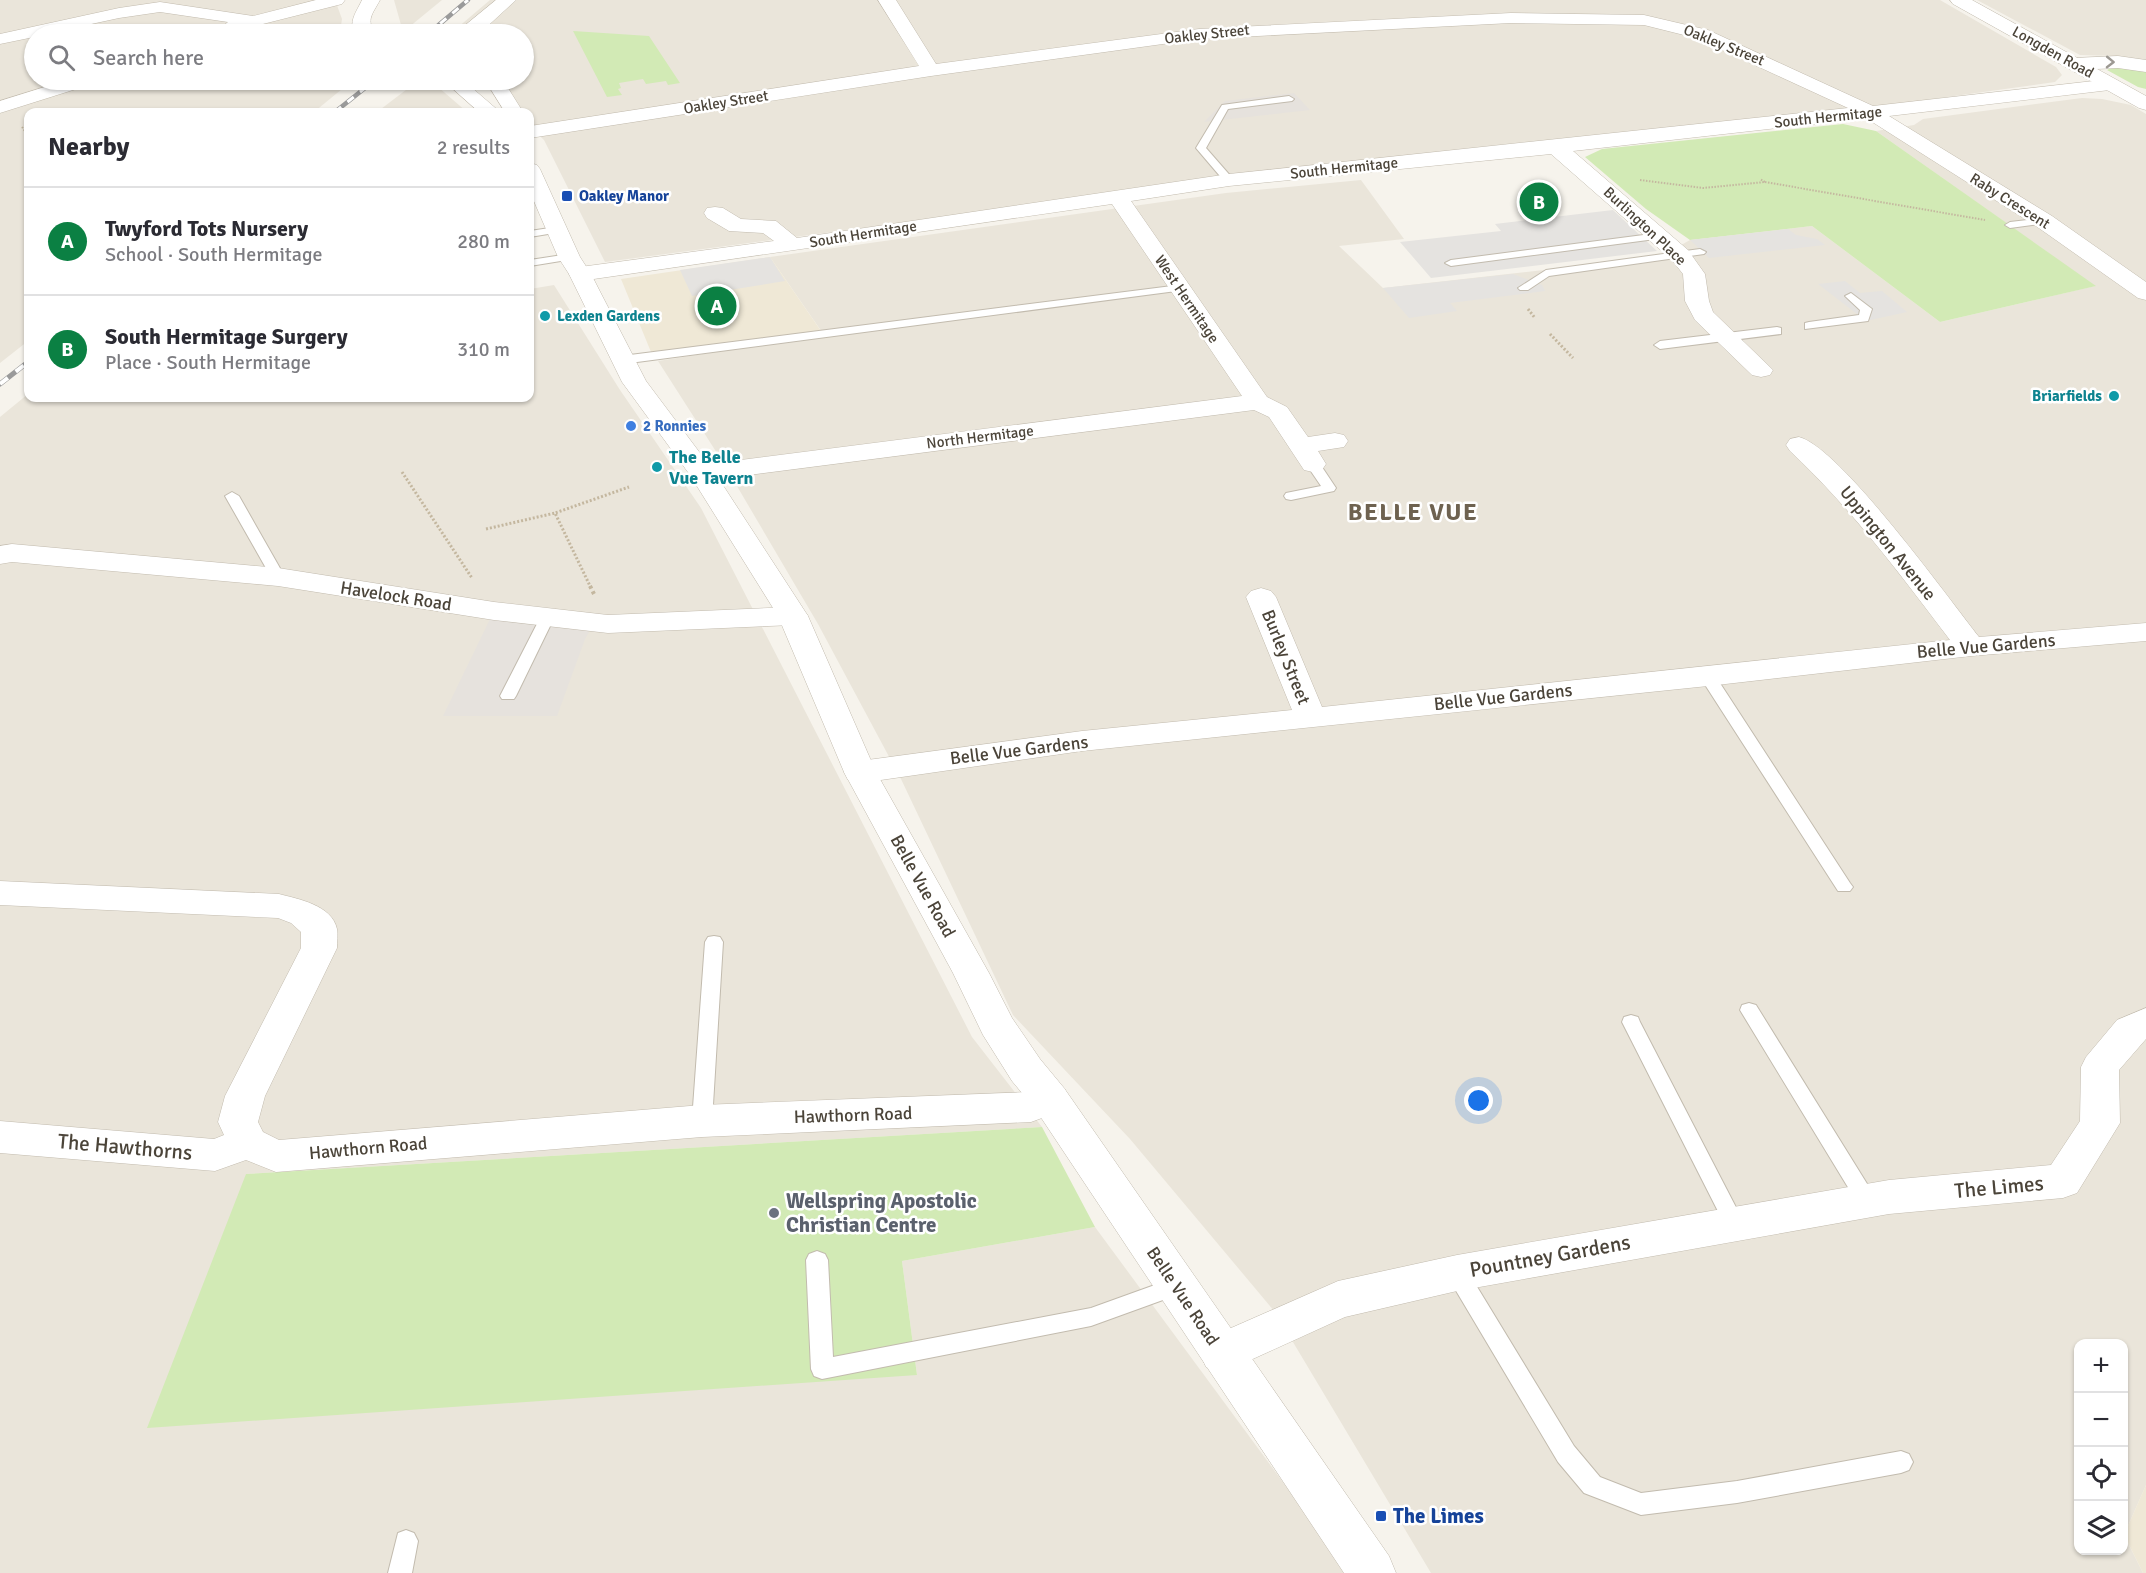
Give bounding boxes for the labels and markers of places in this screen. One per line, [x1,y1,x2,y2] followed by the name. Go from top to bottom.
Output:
[1520,180,1558,224] pin: B
[579,187,669,205] place label: Oakley Manor
[560,189,574,203] marker: Oakley Manor
[698,284,736,328] pin: A
[557,307,660,325] place label: Lexden Gardens
[538,309,552,323] marker: Lexden Gardens
[2032,387,2102,405] place label: Briarfields
[2107,389,2121,403] marker: Briarfields
[643,417,707,435] place label: 2 Ronnies
[624,419,638,433] marker: 2 Ronnies
[669,446,754,489] place label: The Belle Vue Tavern
[650,460,664,474] marker: The Belle Vue Tavern
[786,1188,977,1238] place label: Wellspring Apostolic Christian Centre
[767,1206,781,1220] marker: Wellspring Apostolic Christian Centre
[1393,1503,1484,1529] place label: The Limes
[1374,1509,1388,1523] marker: The Limes

